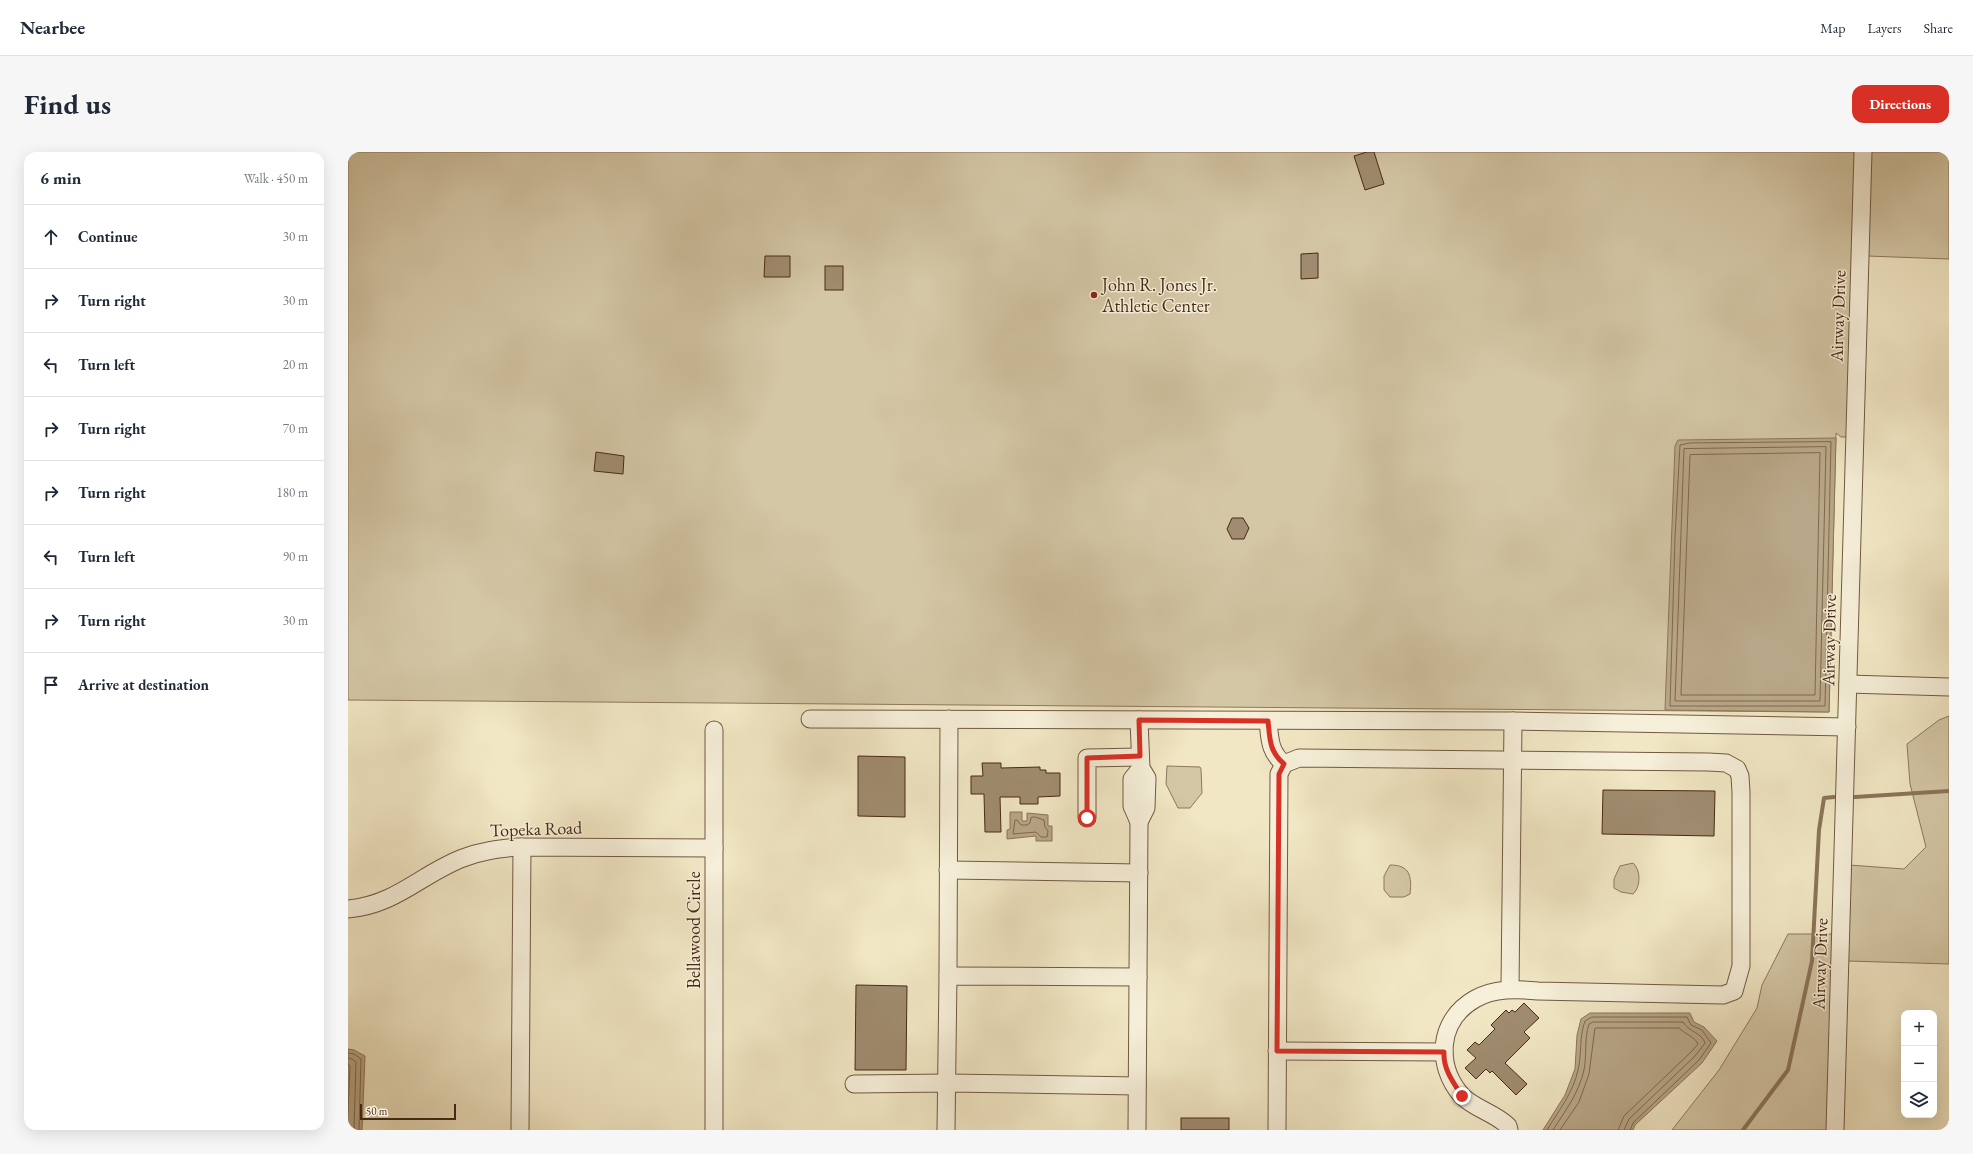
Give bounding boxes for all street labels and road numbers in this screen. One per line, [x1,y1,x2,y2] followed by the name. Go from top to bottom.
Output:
[1824,270,1851,363] street label: Airway Drive
[1816,594,1841,687] street label: Airway Drive
[489,815,583,842] street label: Topeka Road
[682,871,705,989] street label: Bellawood Circle
[1806,918,1833,1011] street label: Airway Drive

